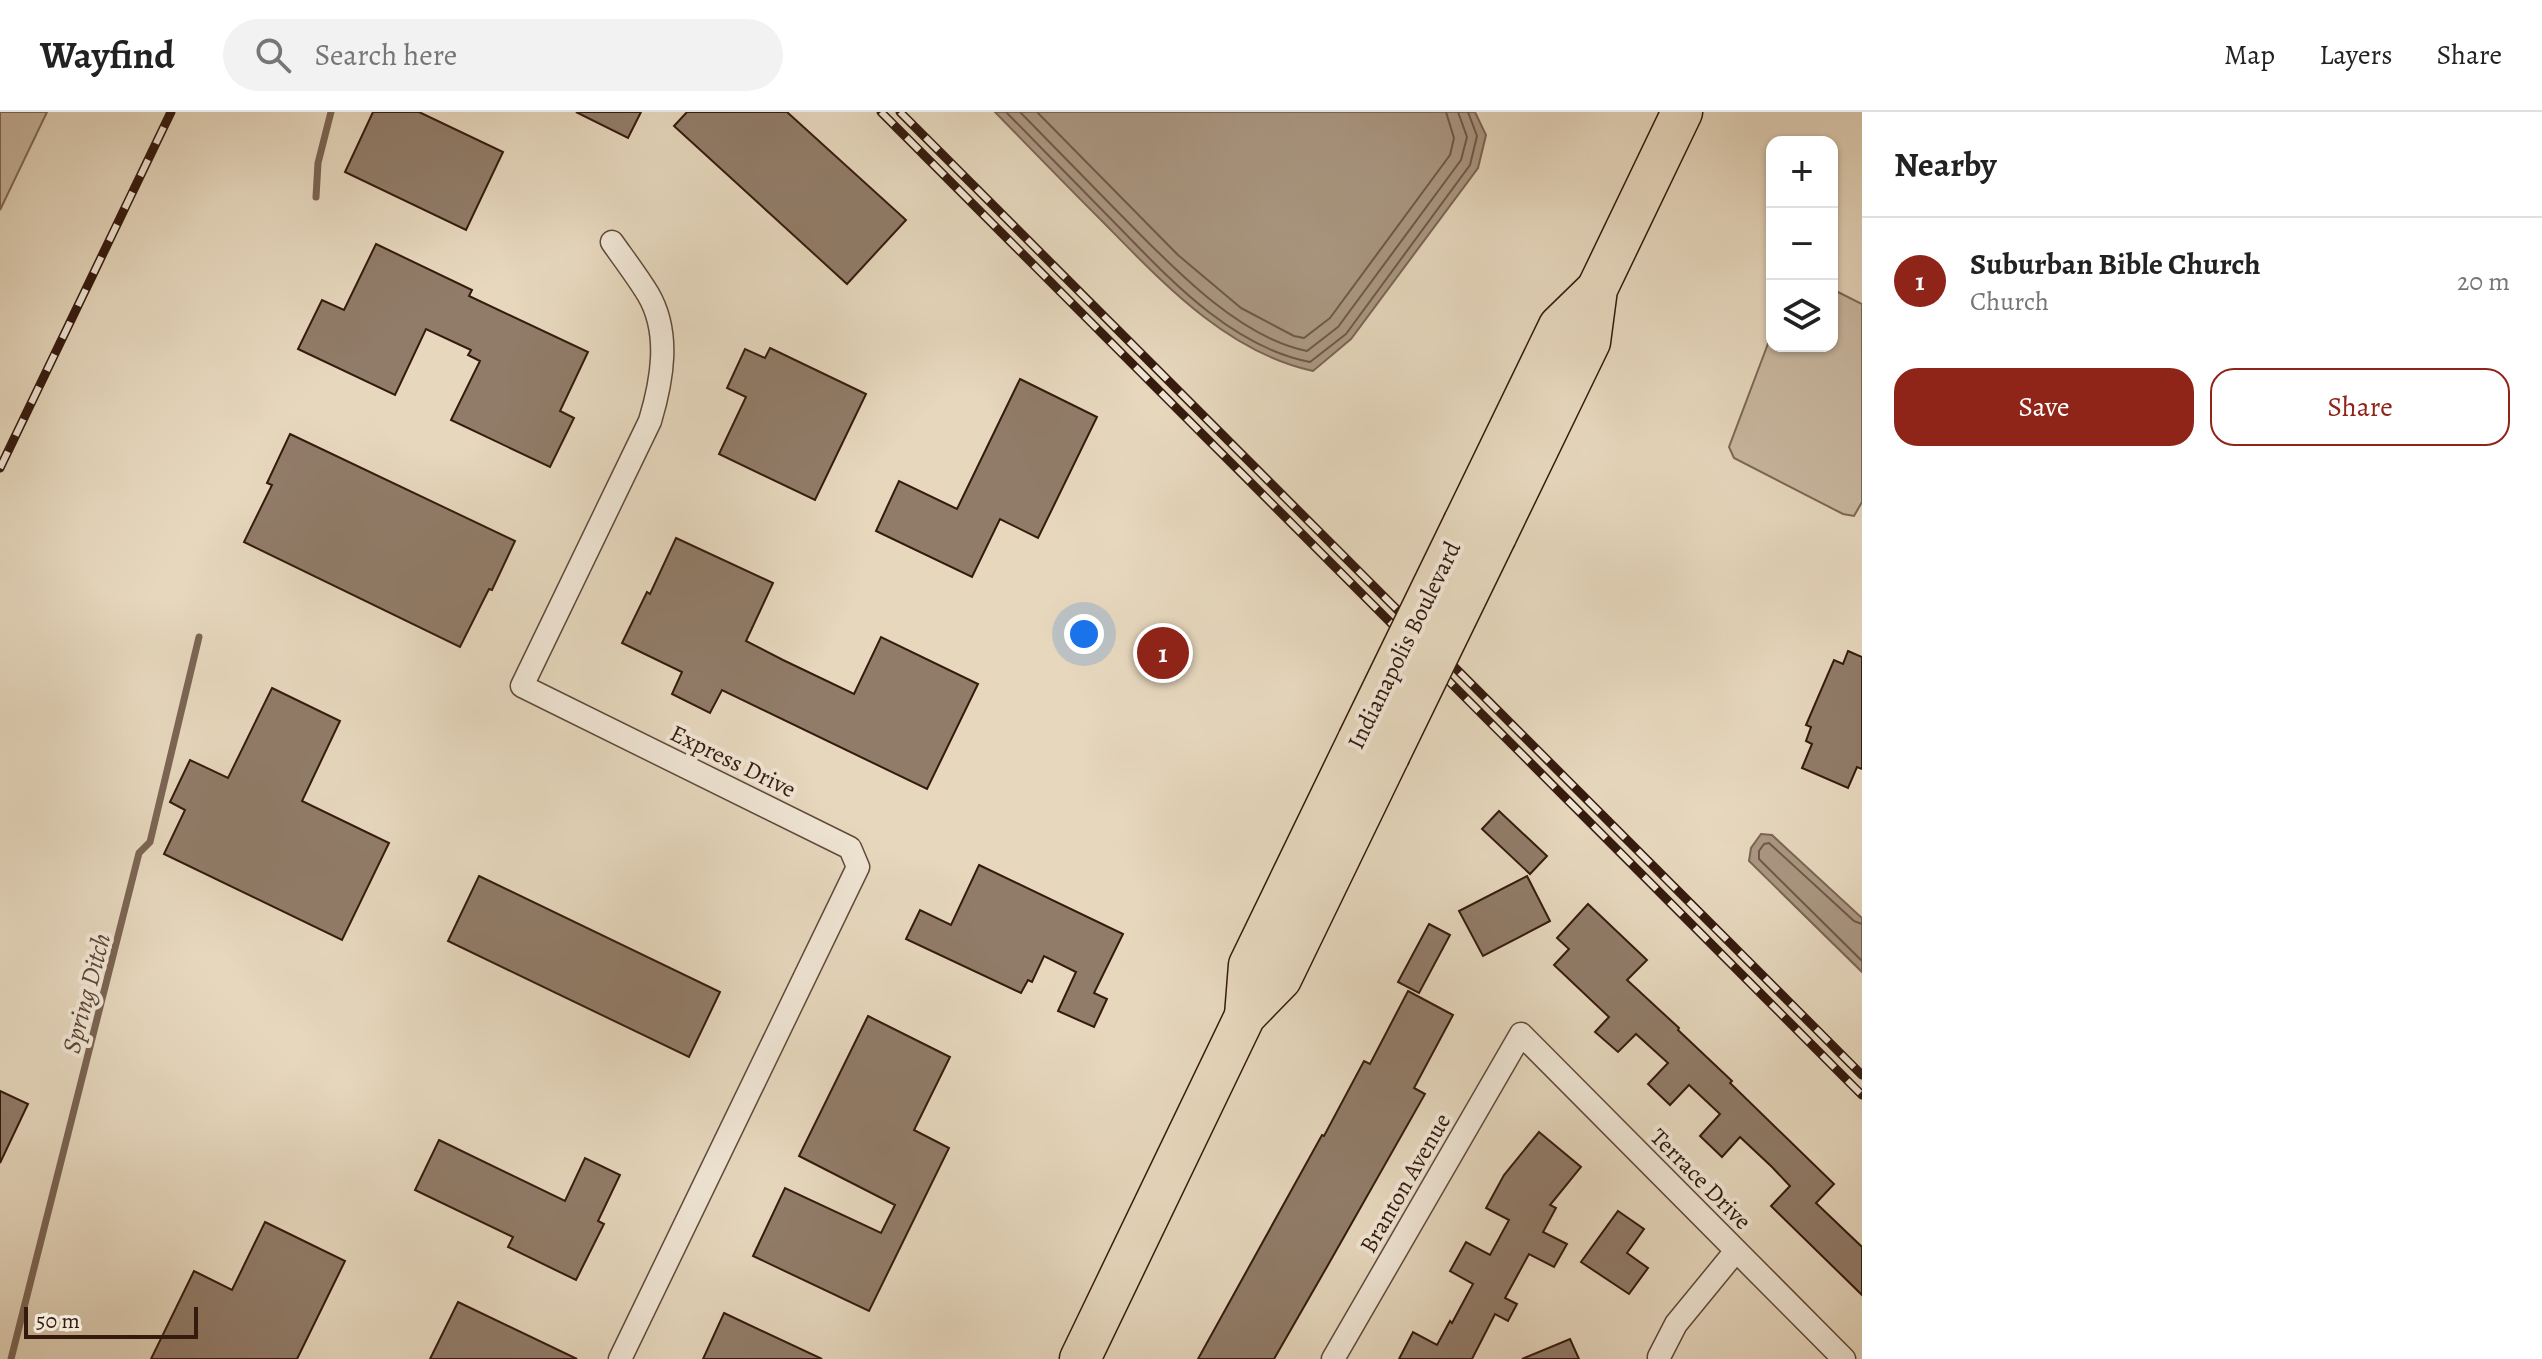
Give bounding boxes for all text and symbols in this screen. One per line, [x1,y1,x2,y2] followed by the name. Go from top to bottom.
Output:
[223,19,783,91] search box
[40,29,175,81] text: Wayfind
[251,33,295,77] icon: search
[315,35,457,75] text: Search here
[2224,36,2275,74] text: Map
[2319,36,2392,74] text: Layers
[2436,36,2502,74] text: Share
[1766,136,1838,352] map controls
[1766,136,1838,208] button: +
[1894,141,1997,188] text: Nearby
[1766,208,1838,280] button: −
[1970,244,2261,284] text: Suburban Bible Church
[1915,264,1925,299] text: 1
[2457,264,2510,299] text: 20 m
[1766,280,1838,352] button: layers
[1970,284,2049,319] text: Church
[1894,368,2194,446] button: Save
[2210,368,2510,446] button: Share
[1340,536,1468,754] street label: Indianapolis Boulevard
[1064,614,1104,654] your location
[1137,623,1189,683] pin: 1
[665,717,801,805] street label: Express Drive
[54,929,119,1057] water label: Spring Ditch
[1352,1107,1458,1259] street label: Branton Avenue
[1643,1121,1759,1237] street label: Terrace Drive
[24,1303,198,1339] scale bar
[36,1306,80,1336] text: 50 m

